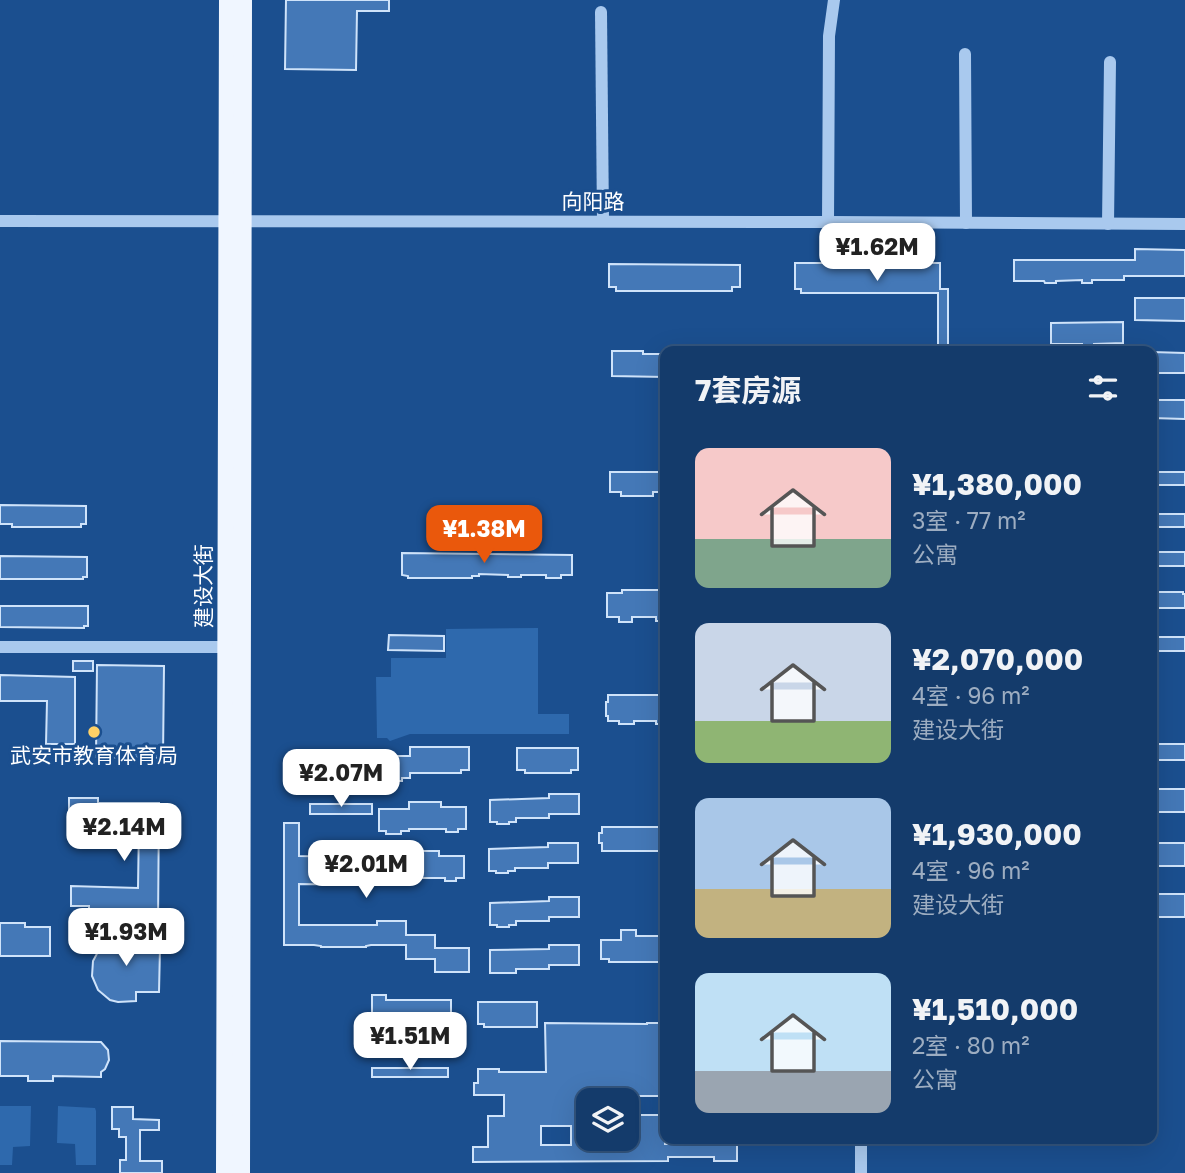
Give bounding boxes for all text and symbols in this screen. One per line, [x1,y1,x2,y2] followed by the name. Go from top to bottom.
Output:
[562,188,625,214] street label: 向阳路
[820,224,934,283] pin: ¥1.62M
[835,232,919,260] text: ¥1.62M
[1084,369,1122,407] icon: filters
[695,372,801,408] text: 7套房源
[912,466,1082,502] text: ¥1,380,000
[751,476,835,560] icon: home
[427,505,541,565] pin: ¥1.38M
[912,506,1026,534] text: 3室 · 77 m²
[442,514,526,542] text: ¥1.38M
[912,540,958,568] text: 公寓
[190,544,216,628] street label: 建设大街
[912,641,1083,677] text: ¥2,070,000
[751,651,835,735] icon: home
[912,681,1030,709] text: 4室 · 96 m²
[912,715,1004,743] text: 建设大街
[86,724,102,740] marker: 武安市教育体育局
[10,742,178,768] place label: 武安市教育体育局
[284,750,398,809] pin: ¥2.07M
[299,758,383,786] text: ¥2.07M
[67,804,181,863] pin: ¥2.14M
[82,812,166,840] text: ¥2.14M
[912,816,1082,852] text: ¥1,930,000
[751,826,835,910] icon: home
[309,841,423,900] pin: ¥2.01M
[324,849,408,877] text: ¥2.01M
[912,856,1030,884] text: 4室 · 96 m²
[912,890,1004,918] text: 建设大街
[69,908,183,968] pin: ¥1.93M
[84,917,168,945] text: ¥1.93M
[912,991,1078,1027] text: ¥1,510,000
[751,1001,835,1085] icon: home
[353,1012,467,1072] pin: ¥1.51M
[370,1021,450,1049] text: ¥1.51M
[912,1031,1029,1059] text: 2室 · 80 m²
[912,1065,958,1093] text: 公寓
[576,1088,639,1151] map controls
[576,1088,639,1151] button: layers

